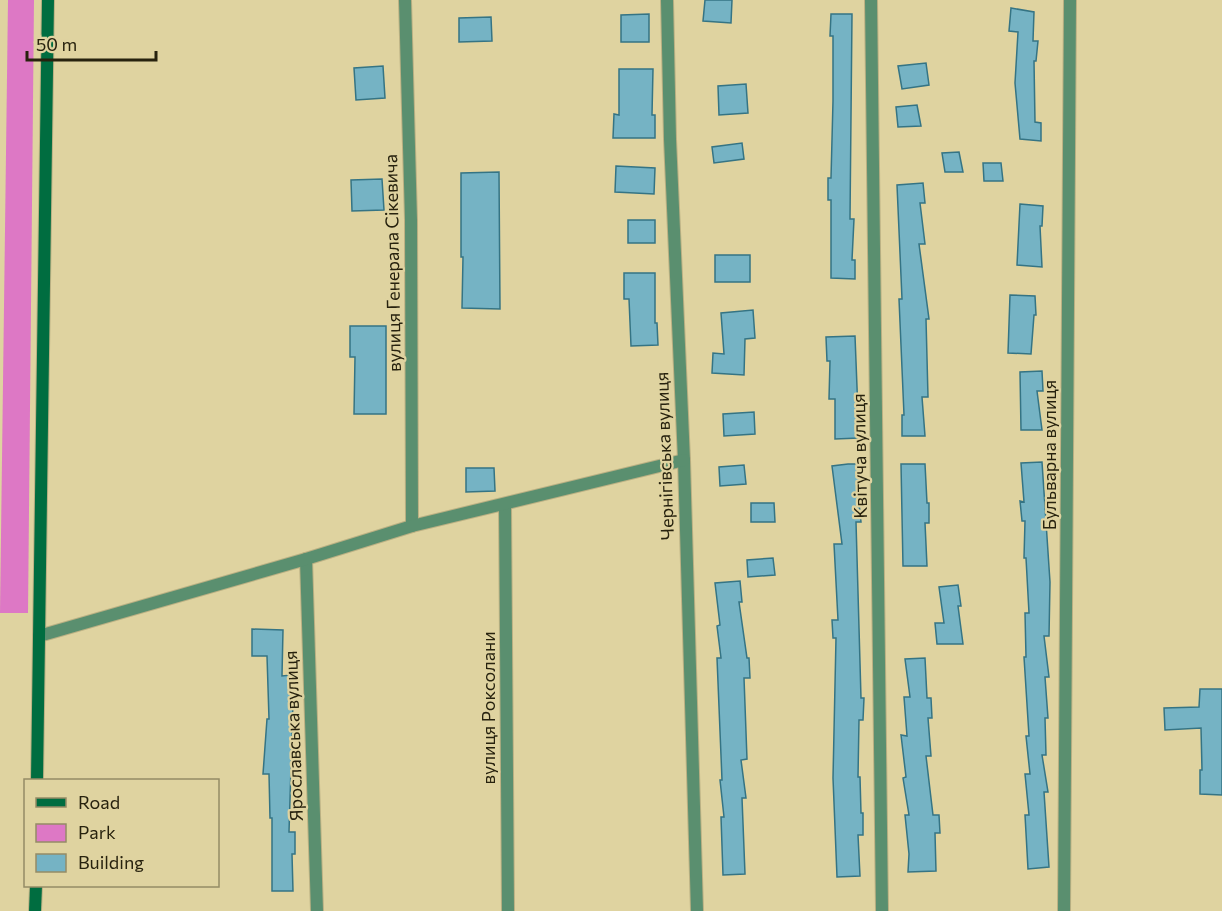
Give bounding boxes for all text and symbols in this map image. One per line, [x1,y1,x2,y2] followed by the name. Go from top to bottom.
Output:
[27,24,156,62] scale bar
[36,33,77,55] text: 50 m
[379,154,405,372] street label: вулиця Генерала Сікевича
[650,371,678,541] street label: Чернігівська вулиця
[1038,380,1060,530] street label: Бульварна вулиця
[847,393,871,519] street label: Квітуча вулиця
[477,631,499,785] street label: вулиця Роксолани
[279,650,307,822] street label: Ярославська вулиця
[24,779,219,887] legend
[78,791,120,813] text: Road
[78,821,116,843] text: Park
[78,851,144,873] text: Building

